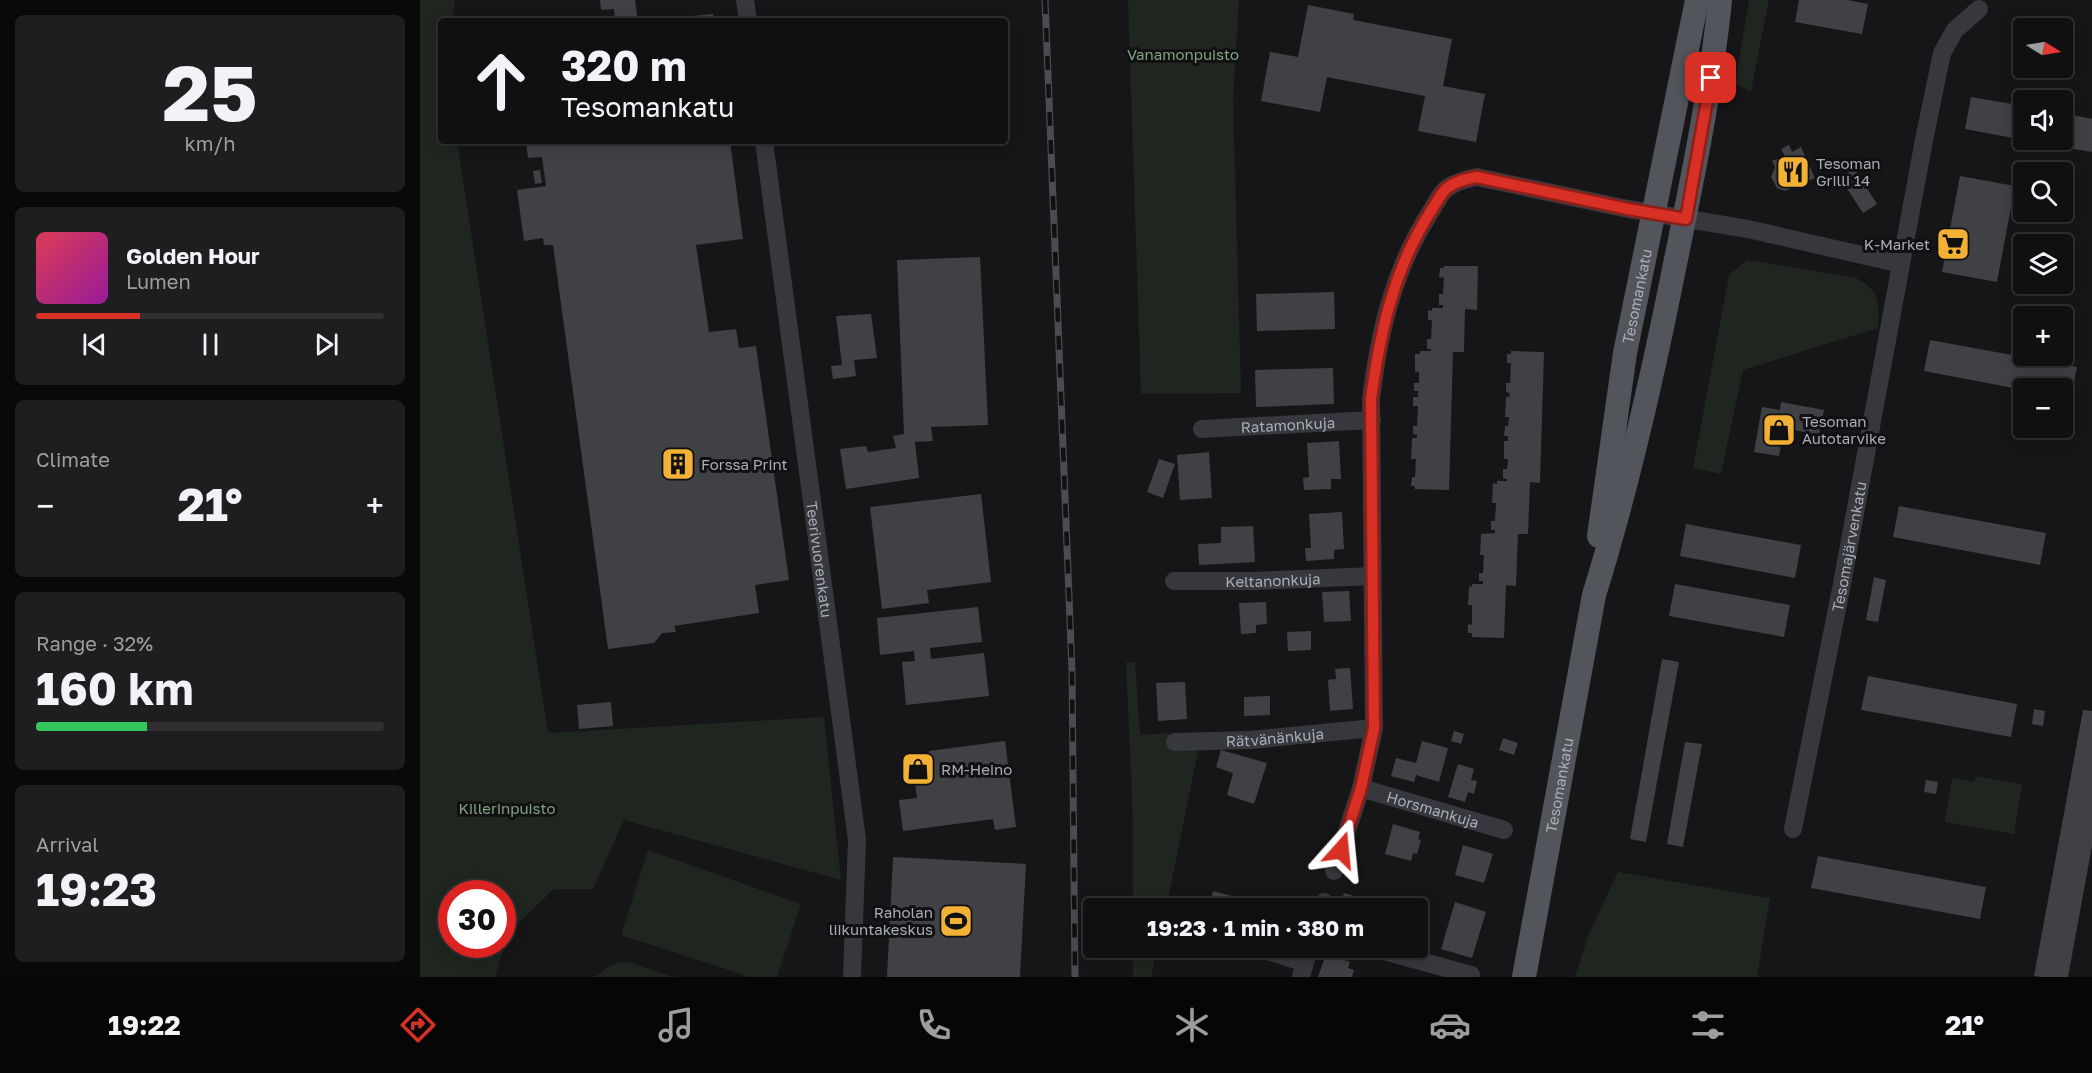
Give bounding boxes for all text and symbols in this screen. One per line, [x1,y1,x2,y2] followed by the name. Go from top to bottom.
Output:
[2013,18,2073,78] north arrow
[2013,18,2073,438] map controls
[561,40,687,90] text: 320 m
[462,42,540,120] icon: ahead
[162,45,258,138] text: 25
[1127,45,1239,63] park label: Vanamonpuisto
[1685,52,1736,103] pin
[1694,61,1727,94] icon: arrive
[2013,90,2073,150] button: sound
[561,91,734,123] text: Tesomankatu
[185,131,235,155] text: km/h
[1775,154,1811,190] restaurant icon: Tesoman Grilli 14
[1816,154,1881,189] place label: Tesoman Grilli 14
[2013,162,2073,222] button: search
[1935,226,1971,262] supermarket icon: K-Market
[2013,234,2073,294] button: layers
[1864,235,1930,253] place label: K-Market
[126,242,260,269] text: Golden Hour
[1618,247,1655,345] street label: Tesomankatu
[126,269,191,293] text: Lumen
[2013,306,2073,366] button: +
[78,328,111,361] icon: previous
[194,328,227,361] icon: pause
[310,328,343,361] icon: next
[2013,378,2073,438] button: −
[1761,412,1797,448] shop icon: Tesoman Autotarvike
[1802,412,1886,447] place label: Tesoman Autotarvike
[1240,413,1336,436] street label: Ratamonkuja
[660,446,696,482] building icon: Forssa Print
[36,447,110,471] text: Climate
[701,455,788,473] place label: Forssa Print
[177,477,243,531] text: 21°
[1828,480,1870,613] street label: Tesomajärvenkatu
[36,486,54,525] text: −
[366,486,384,525] text: +
[803,500,836,619] street label: Teerivuorenkatu
[1225,569,1321,590] street label: Keltanonkuja
[36,631,153,655] text: Range · 32%
[36,661,194,715] text: 160 km
[1226,724,1325,750] street label: Rätvänänkuja
[1542,736,1577,834] street label: Tesomankatu
[900,751,936,787] shop icon: RM-Heino
[941,760,1012,778] place label: RM-Heino
[1385,787,1481,831] street label: Horsmankuja
[459,799,555,817] park label: Killerinpuisto
[1309,818,1373,882] position arrow
[36,832,99,856] text: Arrival
[36,862,157,916] text: 19:23
[438,880,516,958] speed limit sign: 30
[829,903,933,938] place label: Raholan liikuntakeskus
[938,903,974,939] sports icon: Raholan liikuntakeskus
[1147,914,1364,941] text: 19:23 · 1 min · 380 m
[397,1004,439,1046] icon: directions
[655,1004,697,1046] icon: music
[913,1004,955,1046] icon: phone
[1171,1004,1213,1046] icon: climate
[1429,1004,1471,1046] icon: car
[1687,1004,1729,1046] icon: filters
[108,1009,181,1041] text: 19:22
[1945,1009,1984,1041] text: 21°

